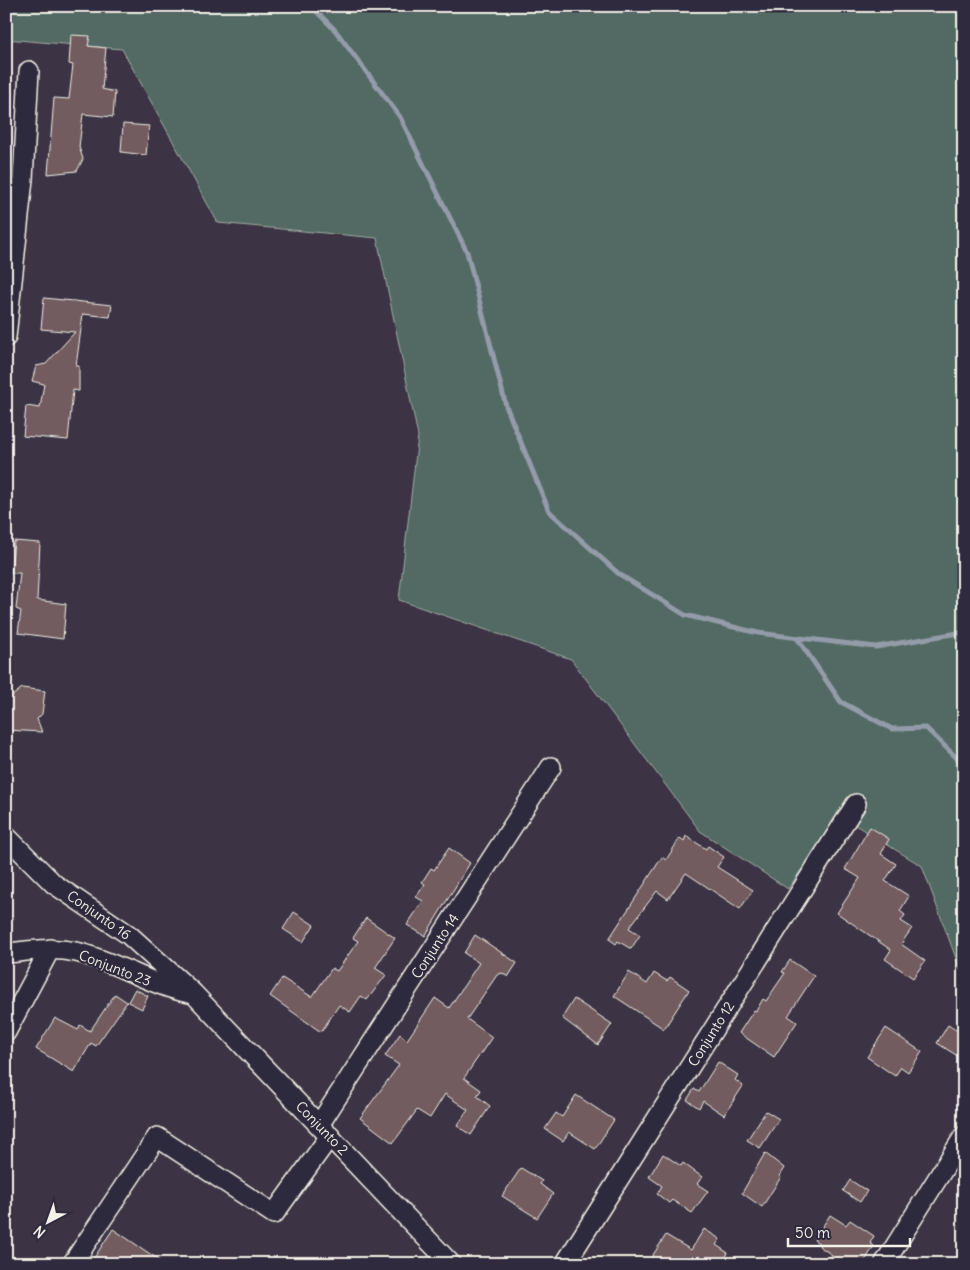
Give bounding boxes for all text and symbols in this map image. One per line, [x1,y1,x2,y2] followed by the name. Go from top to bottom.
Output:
[64,886,134,944] street label: Conjunto 16
[407,910,463,982] street label: Conjunto 14
[76,946,154,990] street label: Conjunto 23
[684,998,738,1070] street label: Conjunto 12
[292,1097,352,1159] street label: Conjunto 2
[22,1198,72,1248] north arrow
[788,1215,910,1247] scale bar
[30,1222,49,1242] text: N
[795,1223,830,1242] text: 50 m

